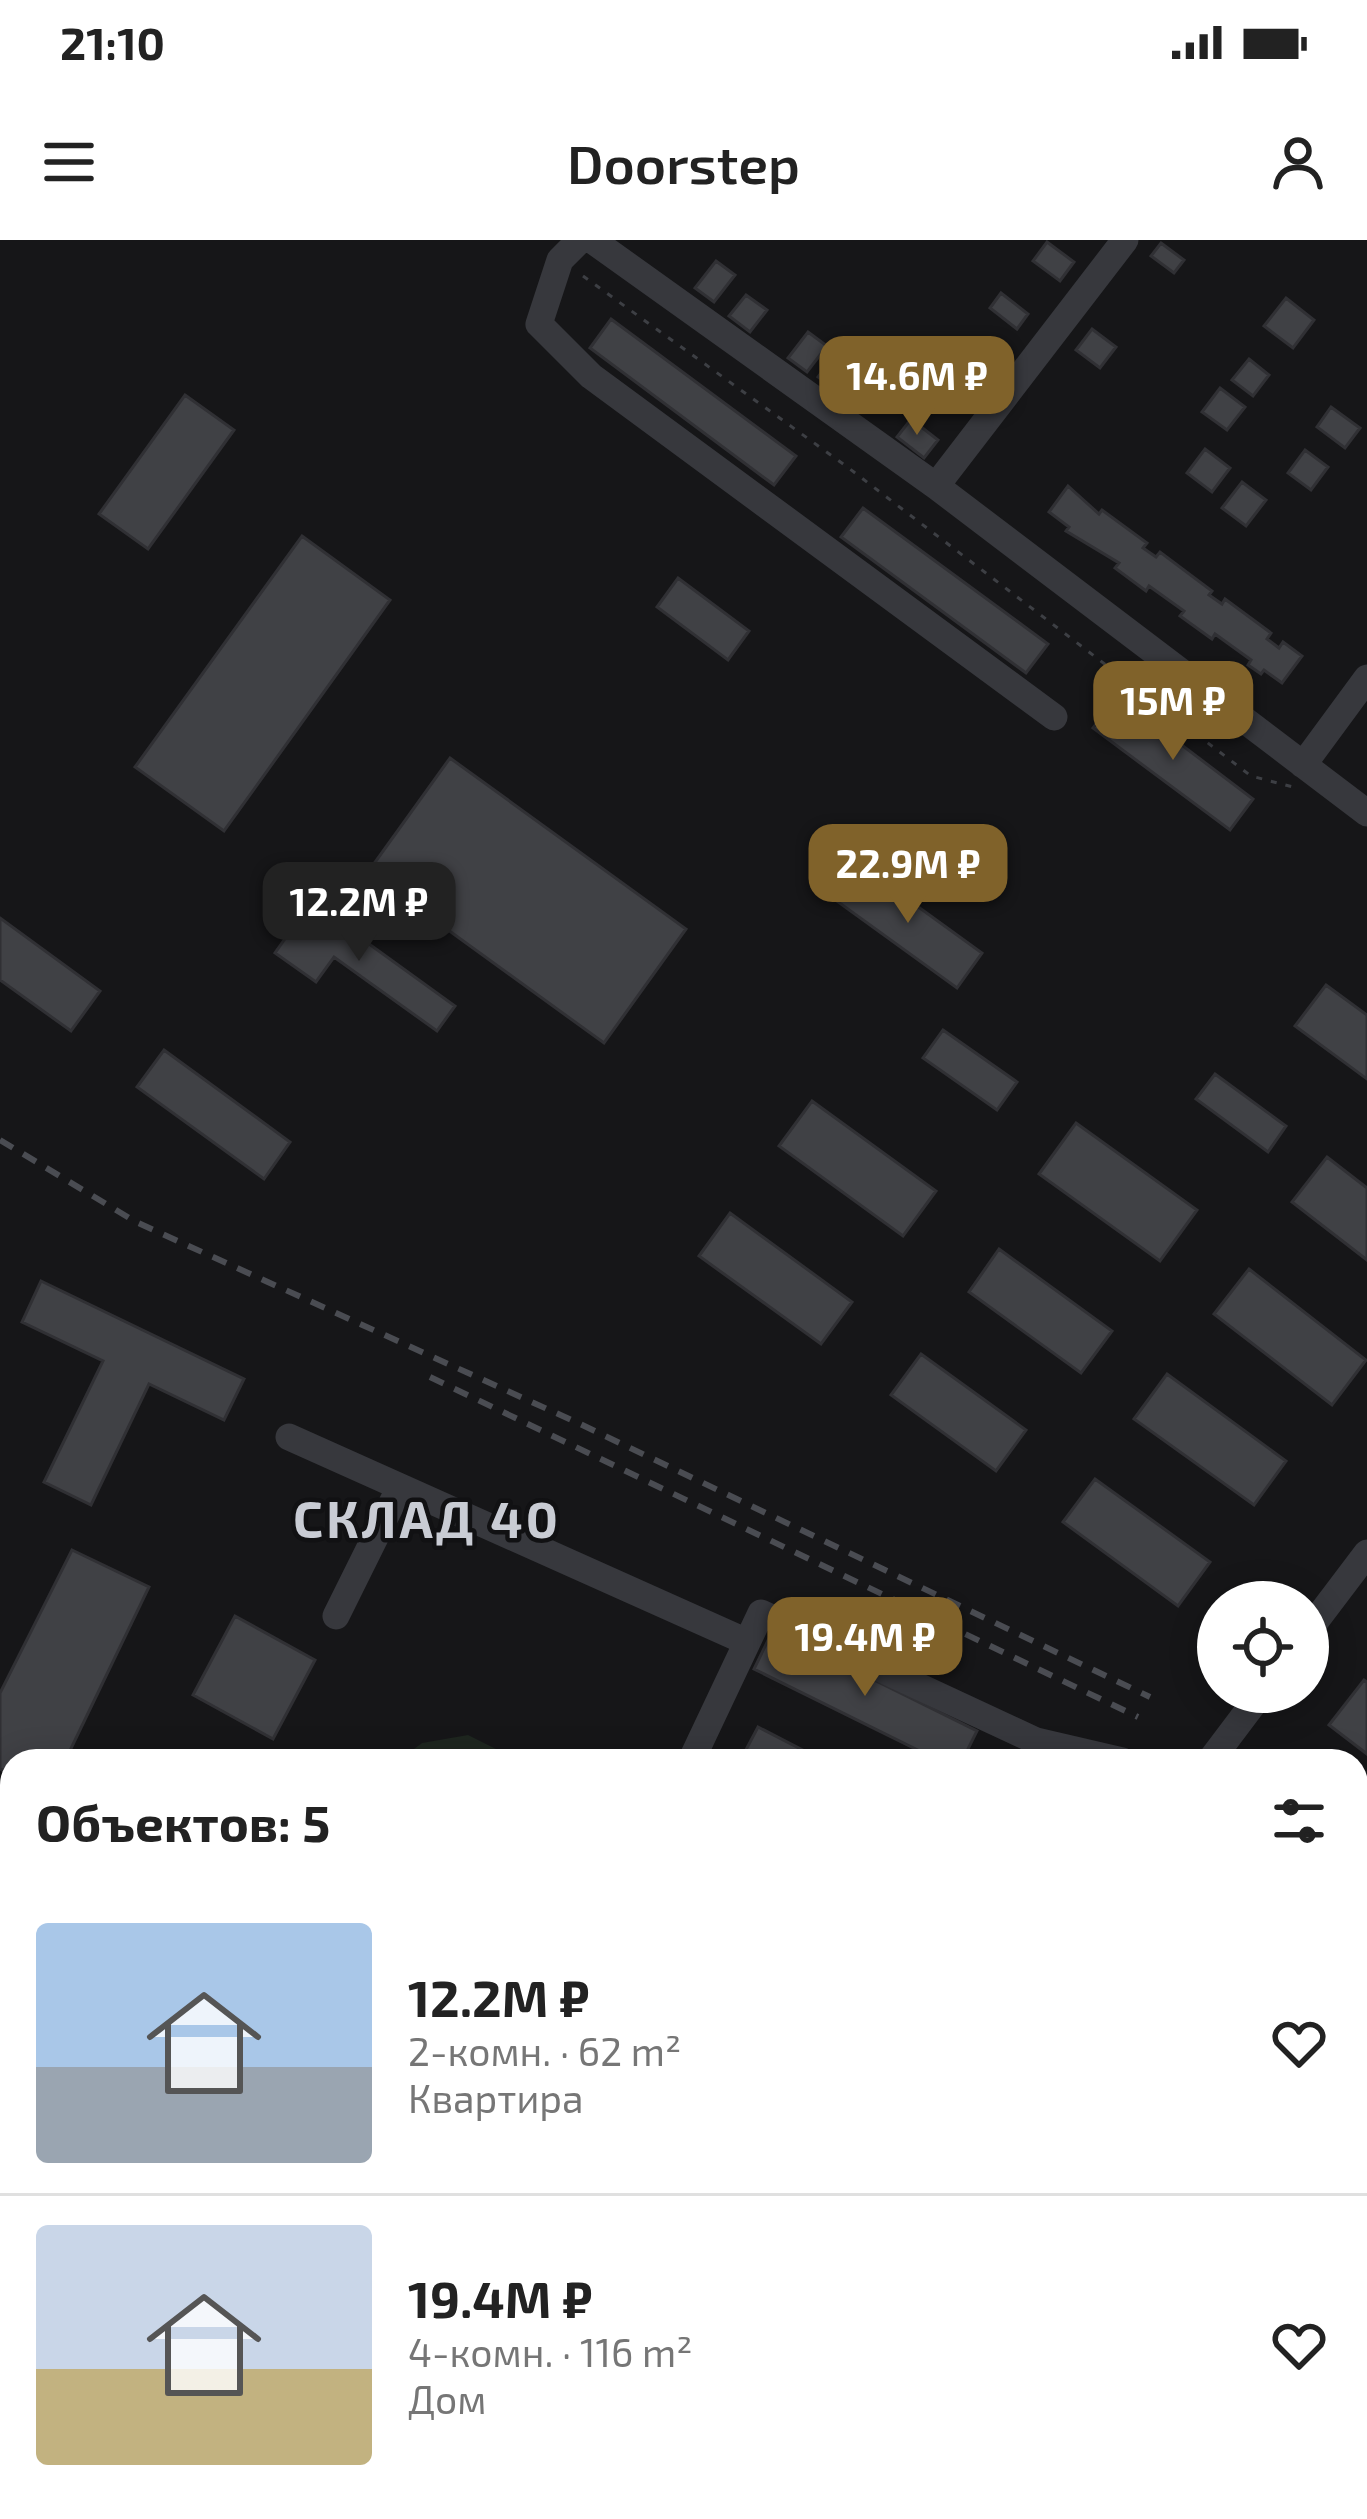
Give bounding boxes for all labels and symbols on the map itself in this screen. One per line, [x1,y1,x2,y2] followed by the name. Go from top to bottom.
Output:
[806,336,1028,438] pin: 14.6M ₽
[1089,661,1257,763] pin: 15M ₽
[797,824,1019,926] pin: 22.9M ₽
[248,862,470,964] pin: 12.2M ₽
[293,1487,561,1548] district label: СКЛАД 40
[754,1597,976,1699] pin: 19.4M ₽

